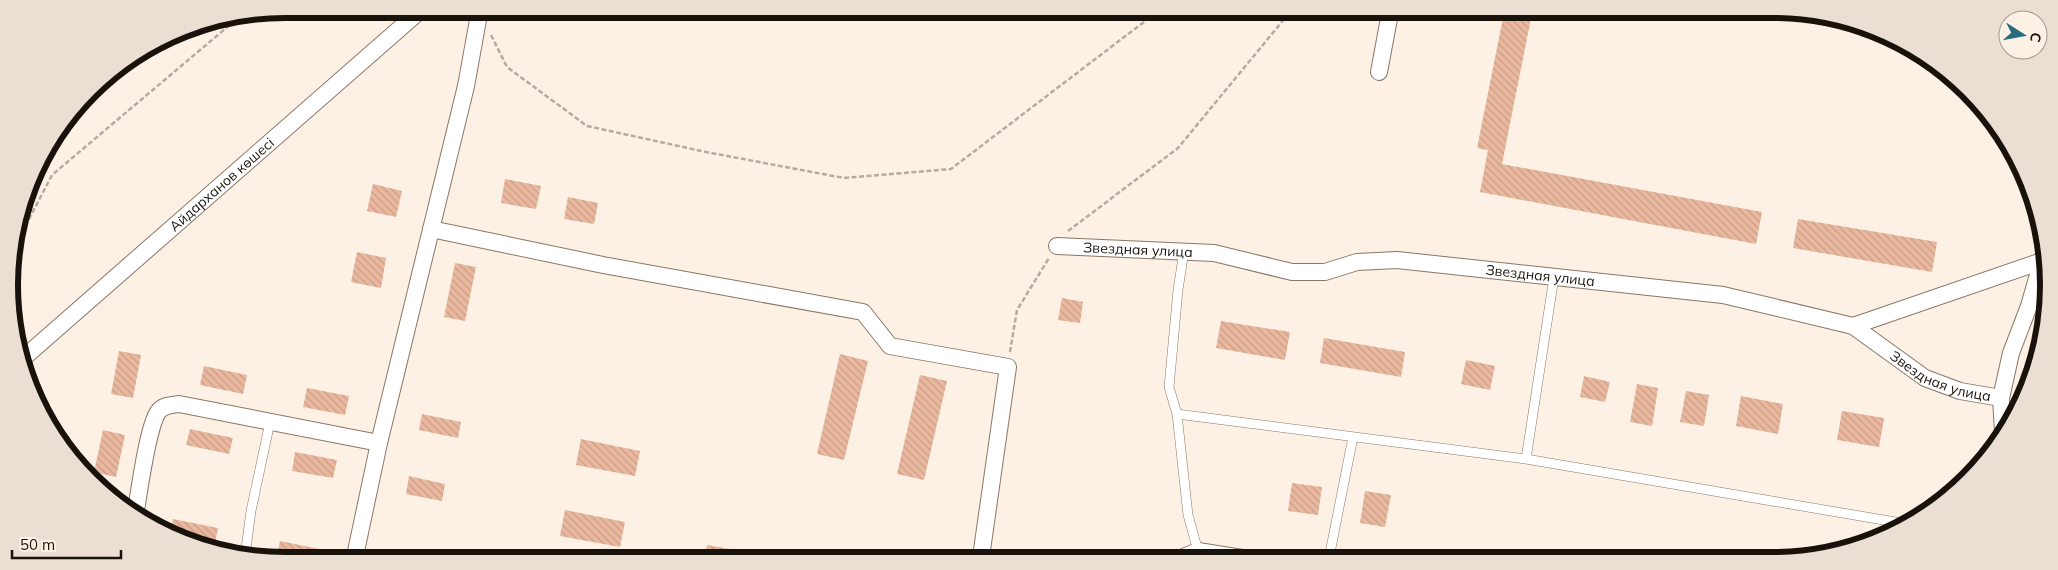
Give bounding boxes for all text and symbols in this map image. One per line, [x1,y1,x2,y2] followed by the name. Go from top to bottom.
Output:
[1998,10,2048,60] north arrow
[2026,31,2046,44] text: С
[165,134,278,235] street label: Айдарханов көшесі
[1083,238,1193,261] street label: Звездная улица
[1485,261,1596,290] street label: Звездная улица
[1886,347,1992,405] street label: Звездная улица
[12,528,121,560] scale bar
[20,535,55,554] text: 50 m

